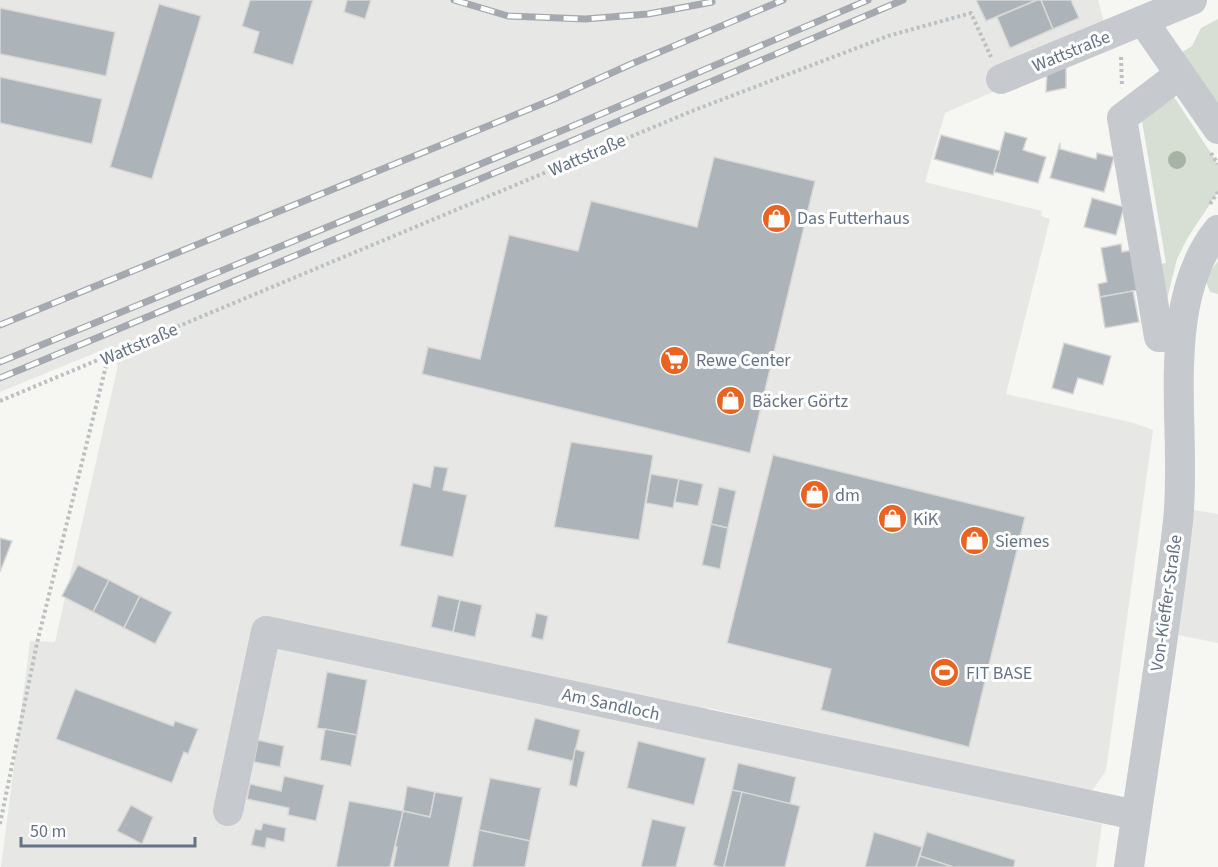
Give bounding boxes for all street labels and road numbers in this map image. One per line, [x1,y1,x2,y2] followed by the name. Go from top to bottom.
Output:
[1029,25,1114,78] street label: Wattstraße
[545,128,630,183] street label: Wattstraße
[97,317,182,372] street label: Wattstraße
[1145,533,1188,673] street label: Von-Kieffer-Straße
[560,682,662,727] street label: Am Sandloch

